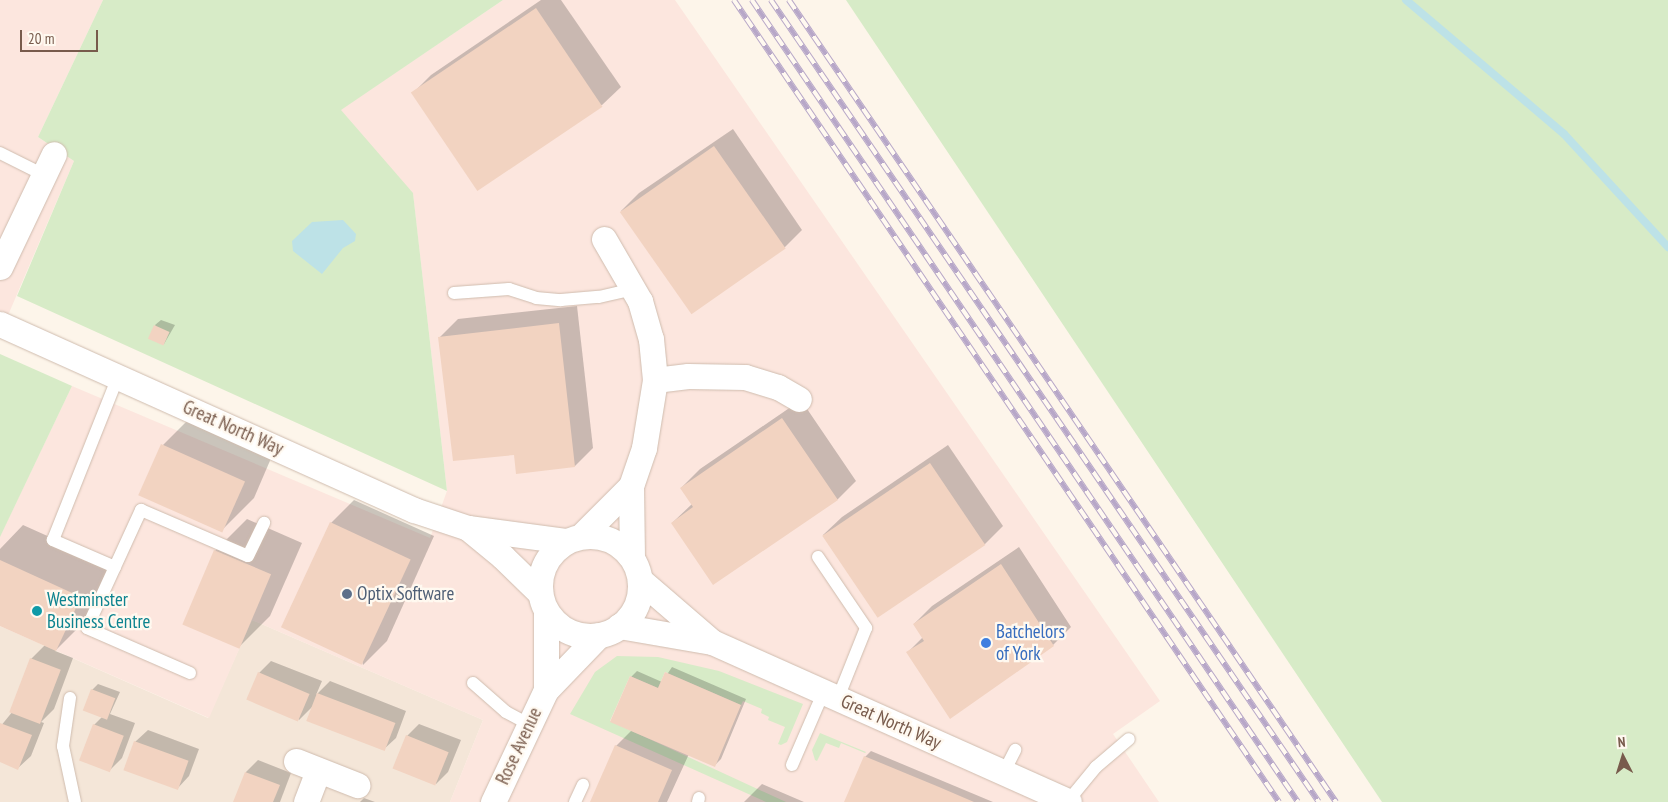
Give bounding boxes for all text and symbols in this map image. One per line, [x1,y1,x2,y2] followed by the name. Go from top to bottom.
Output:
[22,20,100,52] scale bar
[28,29,54,48] text: 20 m
[179,396,287,460] street label: Great North Way
[357,583,455,605] place label: Optix Software
[341,588,353,600] marker: Optix Software
[47,589,150,633] place label: Westminster Business Centre
[31,605,43,617] marker: Westminster Business Centre
[996,621,1065,665] place label: Batchelors of York
[980,637,992,649] marker: Batchelors of York
[837,690,945,754] street label: Great North Way
[491,704,547,788] street label: Rose Avenue
[1598,732,1648,782] north arrow
[1617,733,1626,751] text: N

